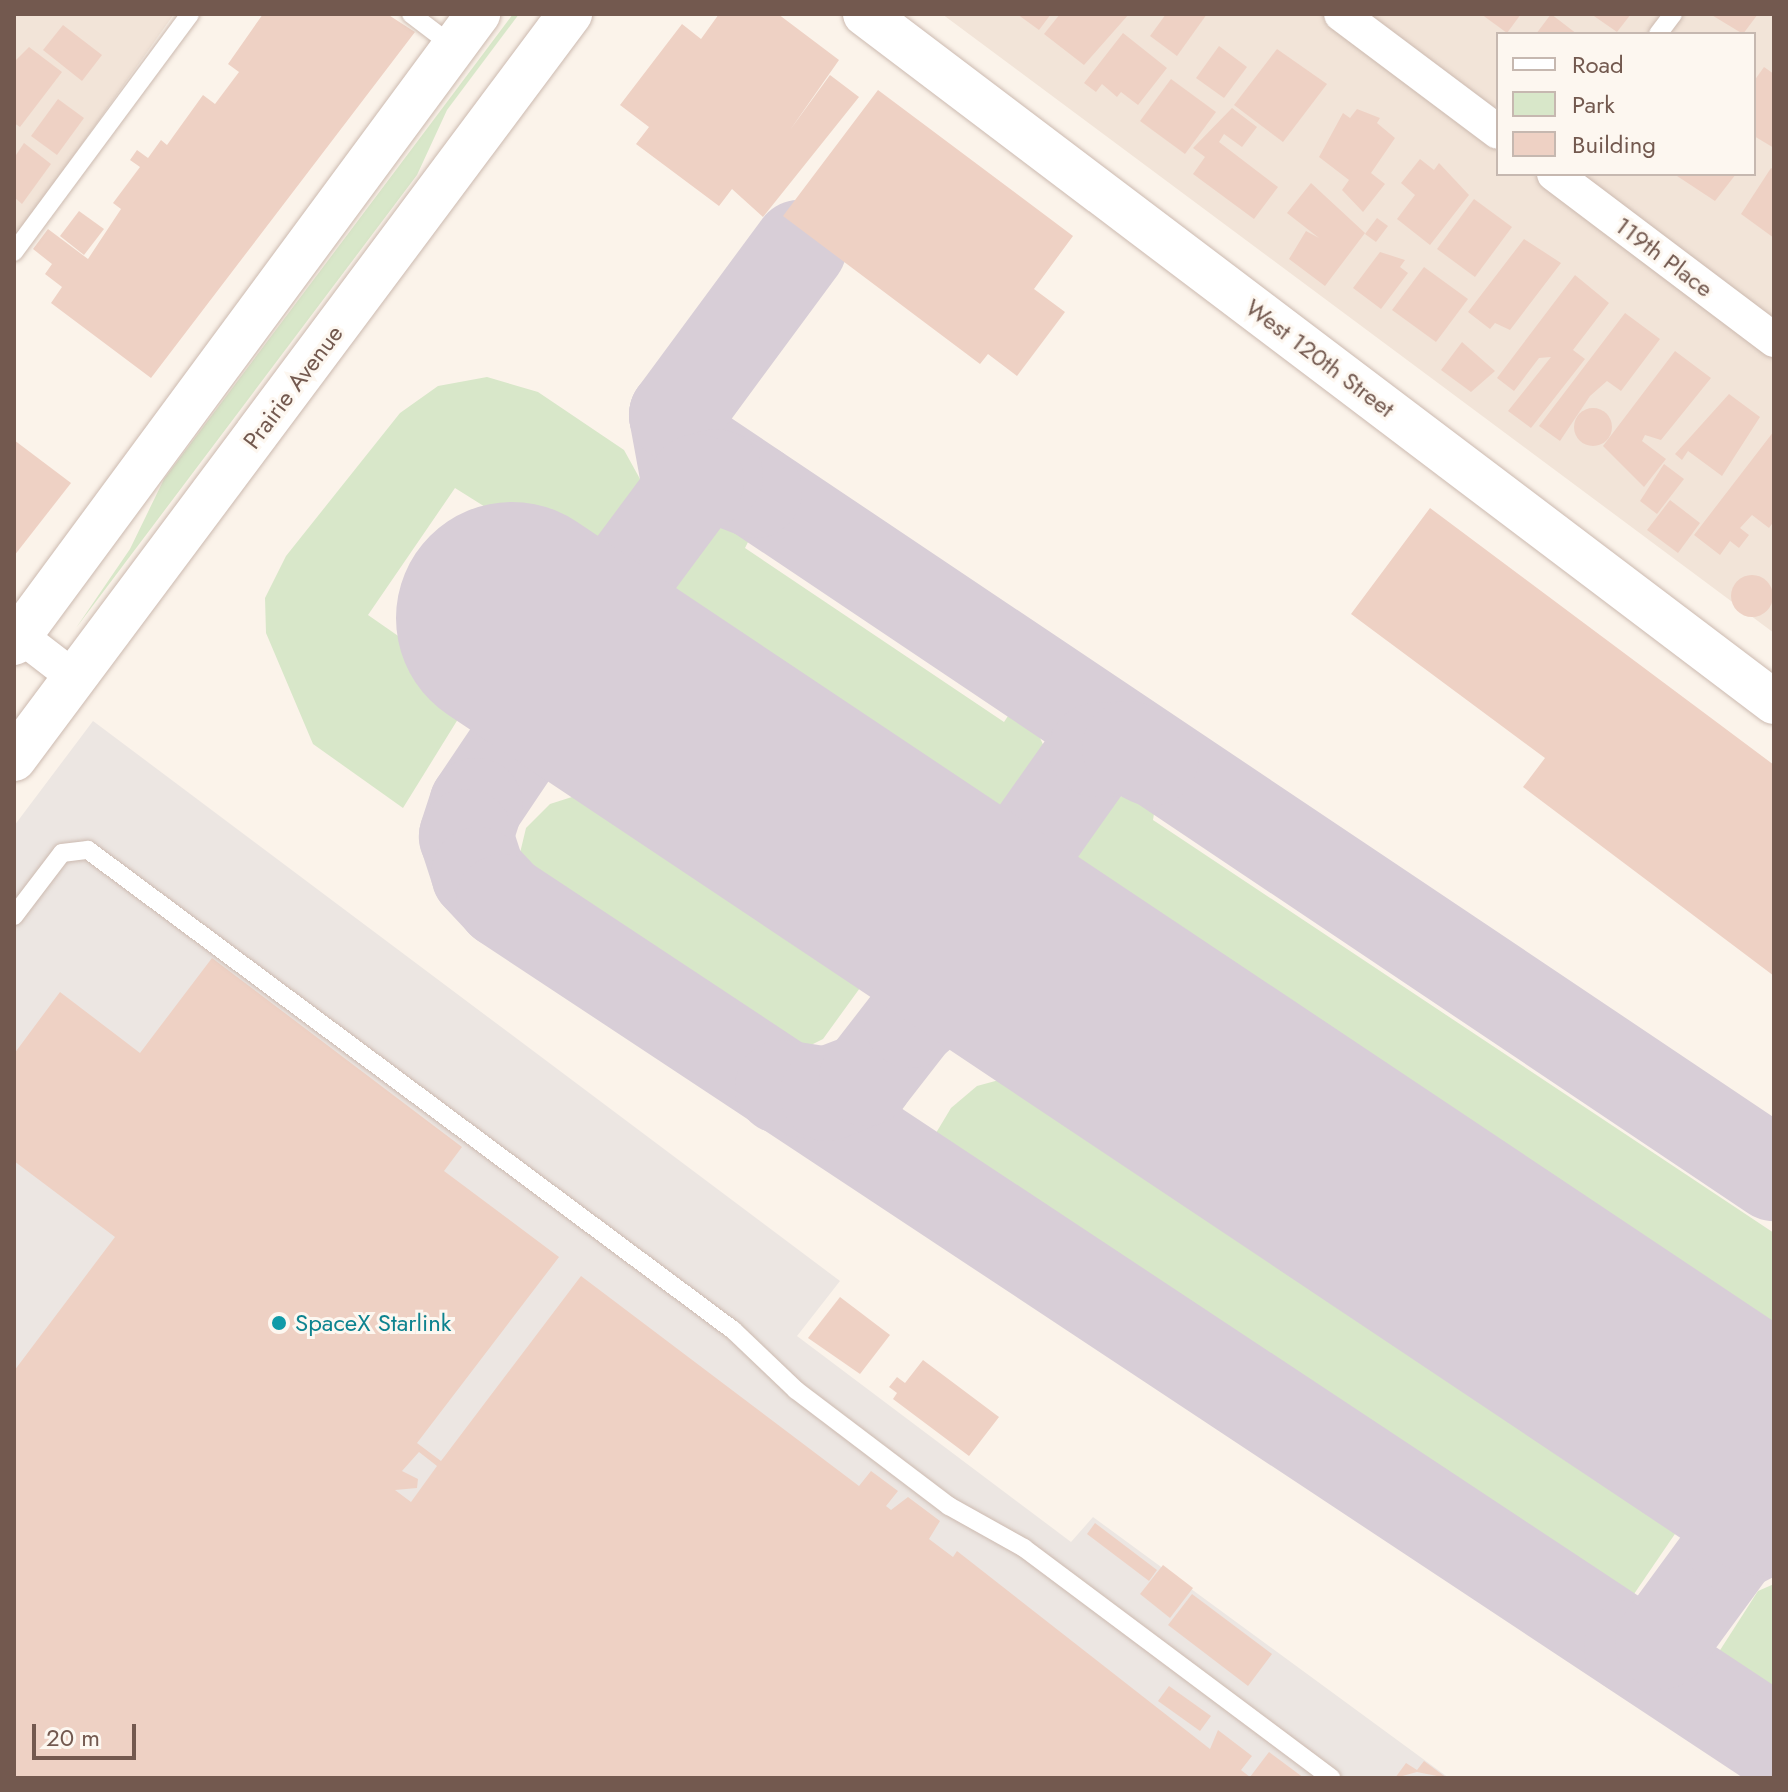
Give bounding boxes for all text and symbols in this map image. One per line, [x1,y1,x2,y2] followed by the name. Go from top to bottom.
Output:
[1496,32,1756,176] legend
[1572,47,1624,82] text: Road
[1572,87,1615,122] text: Park
[1572,127,1656,162] text: Building
[1609,211,1719,303] street label: 119th Place
[1240,293,1400,423] street label: West 120th Street
[237,319,349,455] street label: Prairie Avenue
[295,1309,451,1337] place label: SpaceX Starlink
[270,1314,288,1332] marker: SpaceX Starlink
[36,1708,140,1758] scale bar
[46,1720,100,1755] text: 20 m

